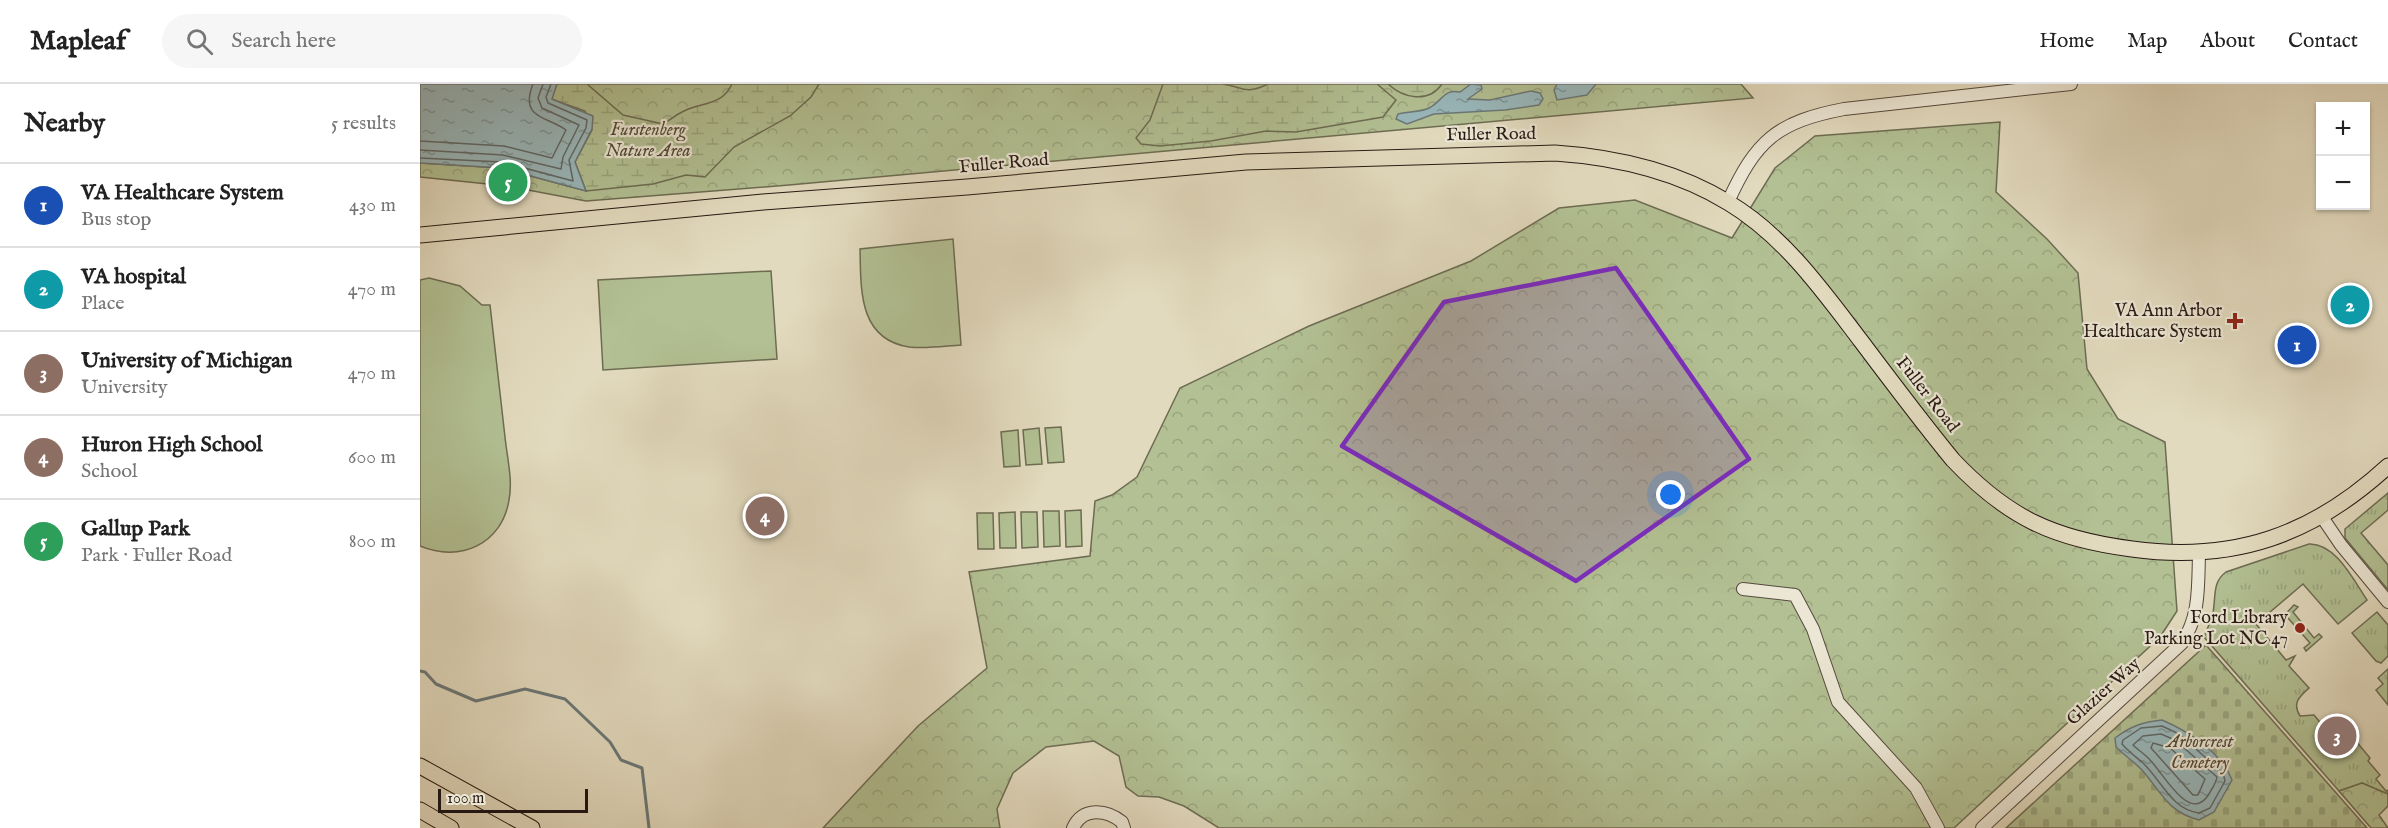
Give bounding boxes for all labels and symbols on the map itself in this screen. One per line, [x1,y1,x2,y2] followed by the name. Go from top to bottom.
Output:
[605,119,691,163] park label: Furstenberg Nature Area
[1446,123,1537,147] street label: Fuller Road
[958,149,1050,179] street label: Fuller Road
[488,160,527,204] pin: 5
[2330,282,2370,328] pin: 2
[2083,300,2222,344] place label: VA Ann Arbor Healthcare System
[2226,312,2244,330] marker: VA Ann Arbor Healthcare System
[2278,322,2316,368] pin: 1
[1890,352,1964,438] street label: Fuller Road
[1656,480,1685,509] your location
[746,494,784,538] pin: 4
[2144,607,2288,651] place label: Ford Library Parking Lot NC 47
[2293,621,2307,635] marker: Ford Library Parking Lot NC 47
[2062,653,2146,731] street label: Glazier Way
[2318,714,2356,758] pin: 3
[2165,731,2235,775] park label: Arborcrest Cemetery
[438,786,588,814] scale bar

